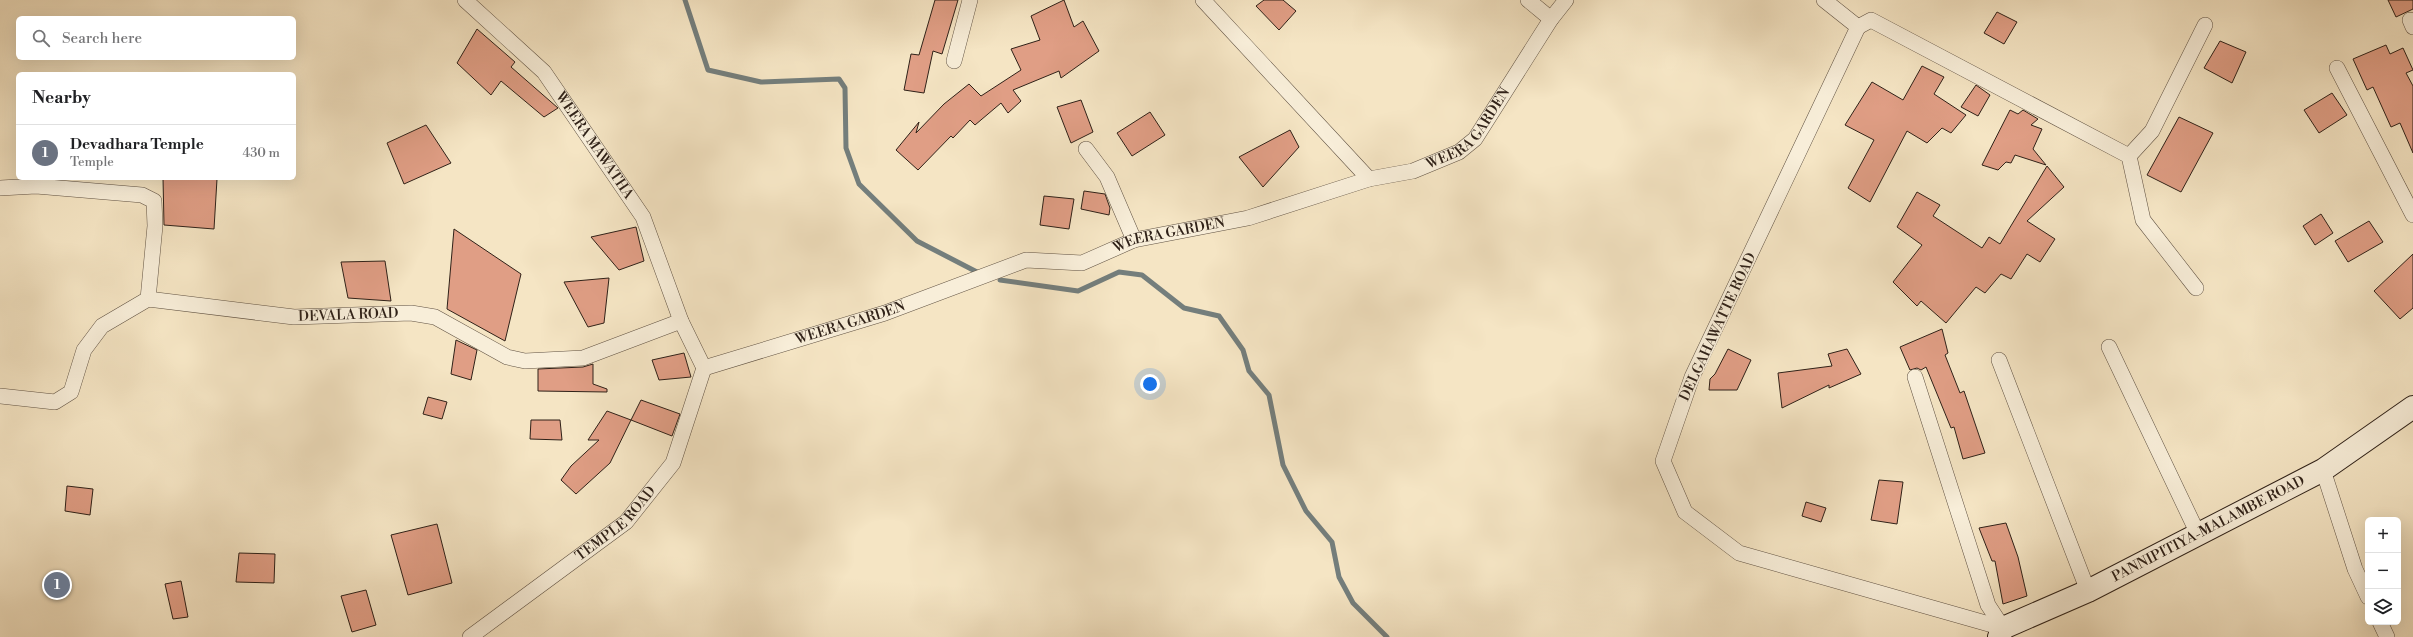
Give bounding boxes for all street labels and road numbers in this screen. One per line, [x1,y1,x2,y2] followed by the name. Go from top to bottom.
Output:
[1423,84,1514,174] street label: WEERA GARDEN
[551,88,637,203] street label: WEERA MAWATHA
[1110,214,1227,257] street label: WEERA GARDEN
[1676,250,1760,404] street label: DELGAHAWATTE ROAD
[792,297,908,349] street label: WEERA GARDEN
[298,304,399,326] street label: DEVALA ROAD
[2109,472,2308,586] street label: PANNIPITIYA-MALAMBE ROAD
[572,483,660,565] street label: TEMPLE ROAD

